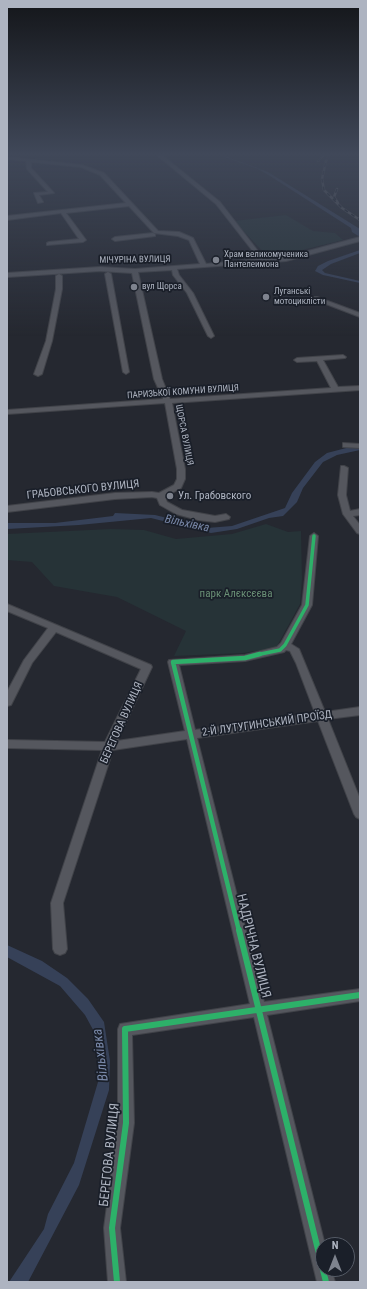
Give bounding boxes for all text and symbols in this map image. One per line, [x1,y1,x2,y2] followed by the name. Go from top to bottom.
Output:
[224,250,308,271] place label: Храм великомученика Пантелеимона
[99,254,171,266] street label: МІЧУРІНА ВУЛИЦЯ
[211,255,221,265] marker: Храм великомученика Пантелеимона
[129,282,139,292] marker: вул Щорса
[142,282,182,292] place label: вул Щорса
[274,287,325,308] place label: Луганські мотоциклісти
[261,292,271,302] marker: Луганські мотоциклісти
[127,383,239,401] street label: ПАРИЗЬКОЇ КОМУНИ ВУЛИЦЯ
[173,404,195,466] street label: ЩОРСА ВУЛИЦЯ
[26,478,140,502] street label: ГРАБОВСЬКОГО ВУЛИЦЯ
[178,489,251,503] place label: Ул. Грабовского
[165,491,175,501] marker: Ул. Грабовского
[163,512,211,536] water label: Вільхівка
[200,587,272,601] park label: парк Алєксєєва
[98,680,146,766] street label: БЕРЕГОВА ВУЛИЦЯ
[201,708,333,740] street label: 2-Й ЛУТУГИНСЬКИЙ ПРОЇЗД
[233,892,273,1000] street label: НАДРІЧНА ВУЛИЦЯ
[89,1028,113,1082] water label: Вільхівка
[97,1102,123,1208] street label: БЕРЕГОВА ВУЛИЦЯ
[315,1237,355,1277] north arrow
[332,1239,338,1252] text: N

